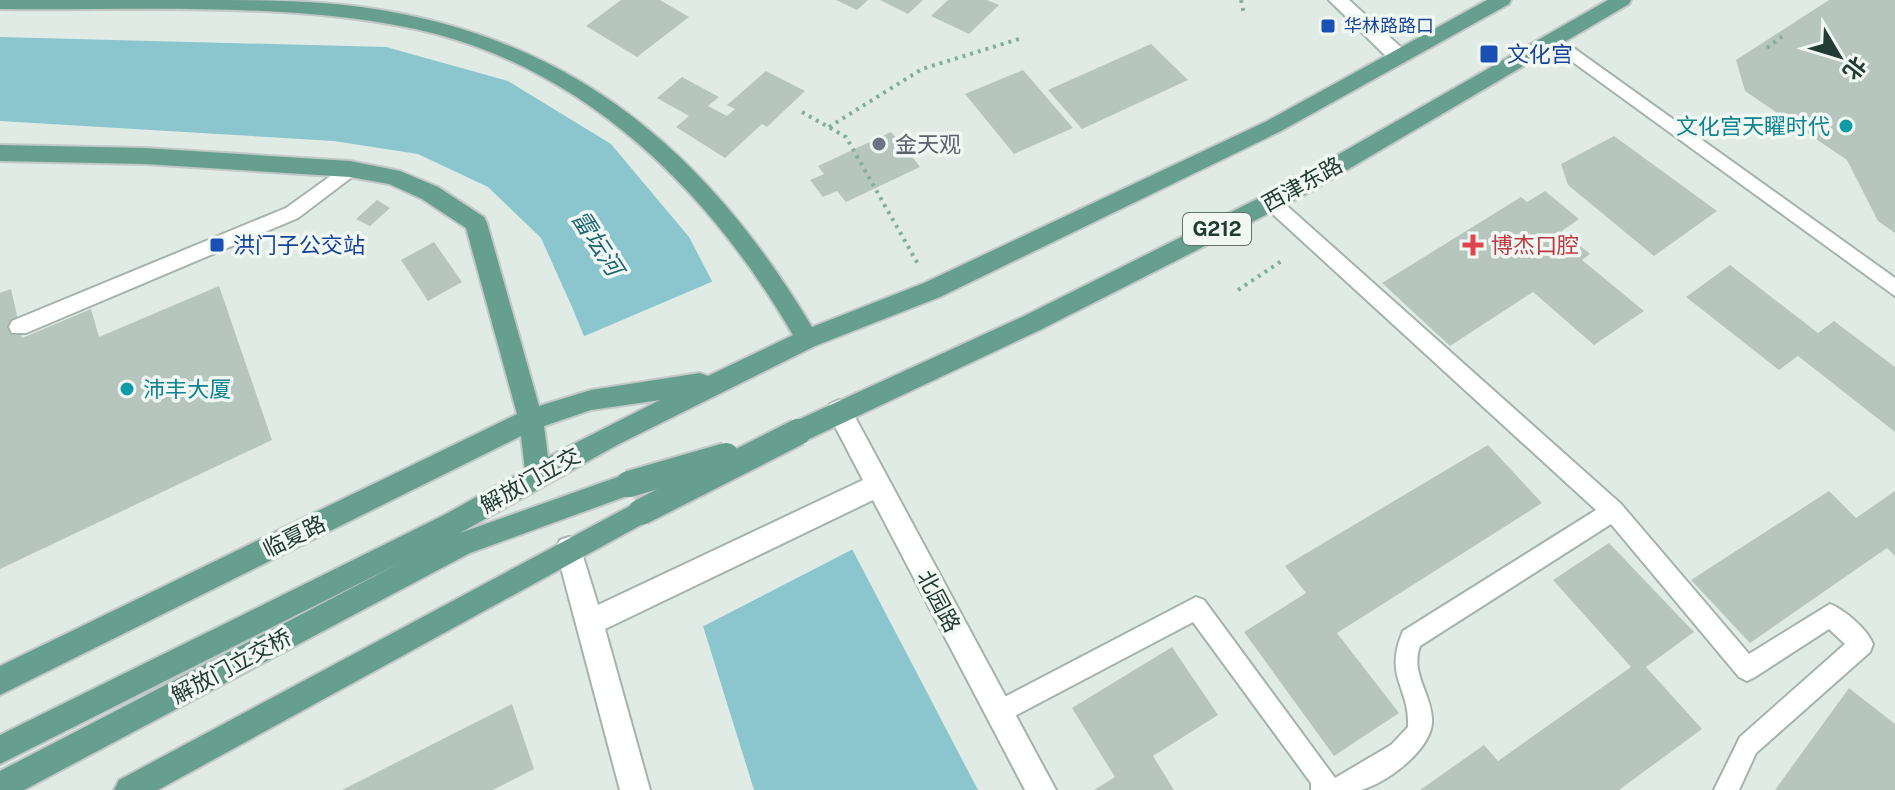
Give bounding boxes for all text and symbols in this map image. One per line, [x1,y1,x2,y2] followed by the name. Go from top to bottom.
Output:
[1344,15,1434,36] place label: 华林路路口
[1799,16,1879,96] north arrow
[1319,17,1337,35] marker: 华林路路口
[1507,41,1573,67] place label: 文化宫
[1478,43,1500,65] marker: 文化宫
[1838,52,1872,85] text: 北
[1676,113,1830,139] place label: 文化宫天矅时代
[1837,117,1855,135] marker: 文化宫天矅时代
[895,131,961,157] place label: 金天观
[870,135,888,153] marker: 金天观
[1257,151,1347,217] street label: 西津东路
[566,205,631,284] water label: 雷坛河
[1183,213,1251,245] road number: G212
[233,232,365,258] place label: 洪门子公交站
[1491,232,1579,258] place label: 博杰口腔
[1462,234,1484,256] marker: 博杰口腔
[208,236,226,254] marker: 洪门子公交站
[143,376,231,402] place label: 沛丰大厦
[118,380,136,398] marker: 沛丰大厦
[476,442,584,518] street label: 解放门立交
[259,510,329,562] street label: 临夏路
[912,566,966,636] street label: 北园路
[167,624,295,708] street label: 解放门立交桥

